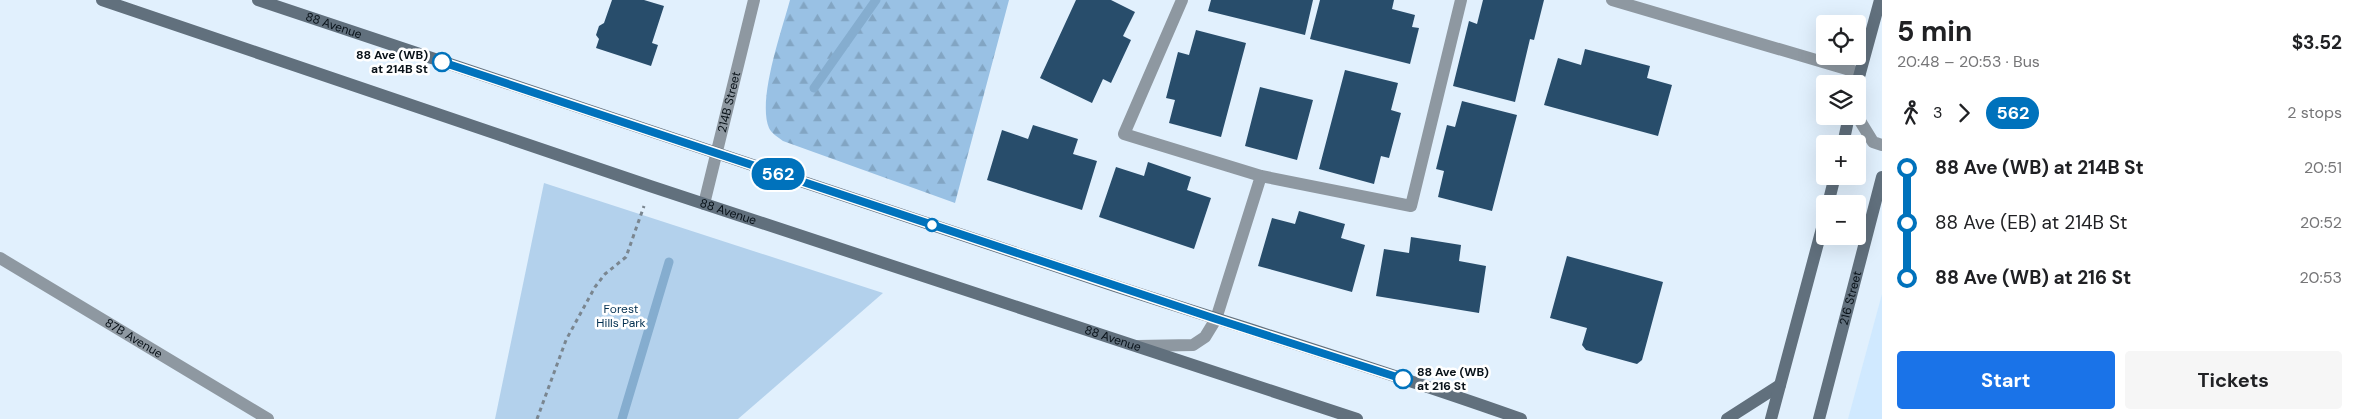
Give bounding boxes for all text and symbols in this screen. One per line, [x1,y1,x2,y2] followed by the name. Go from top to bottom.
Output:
[303,9,364,42] street label: 88 Avenue
[1897,13,1972,50] text: 5 min
[1816,15,1866,245] map controls
[1816,15,1866,65] button: locate
[2292,30,2342,55] text: $3.52
[356,47,428,77] place label: 88 Ave (WB) at 214B St
[1897,51,2040,72] text: 20:48 – 20:53 · Bus
[432,52,452,72] marker: 88 Ave (WB) at 214B St
[714,69,744,134] street label: 214B Street
[1816,75,1866,125] button: layers
[1897,99,1925,127] icon: walk
[1950,99,1978,127] icon: forward
[1996,101,2029,125] text: 562
[1933,102,1942,123] text: 3
[2287,102,2342,123] text: 2 stops
[1816,135,1866,185] button: +
[1935,155,2144,180] text: 88 Ave (WB) at 214B St
[2304,157,2342,178] text: 20:51
[749,158,807,190] line badge: 562
[762,162,794,186] text: 562
[698,195,759,229] street label: 88 Avenue
[1816,195,1866,245] button: −
[1935,210,2128,235] text: 88 Ave (EB) at 214B St
[2300,212,2342,233] text: 20:52
[925,218,939,232] unlabelled marker
[1935,265,2131,290] text: 88 Ave (WB) at 216 St
[2300,267,2342,288] text: 20:53
[1836,269,1865,327] street label: 216 Street
[596,301,646,331] park label: Forest Hills Park
[102,315,166,362] street label: 87B Avenue
[1082,322,1143,355] street label: 88 Avenue
[1897,351,2115,409] button: Start
[2125,351,2342,409] button: Tickets
[1417,364,1489,394] place label: 88 Ave (WB) at 216 St
[1393,369,1413,389] marker: 88 Ave (WB) at 216 St

